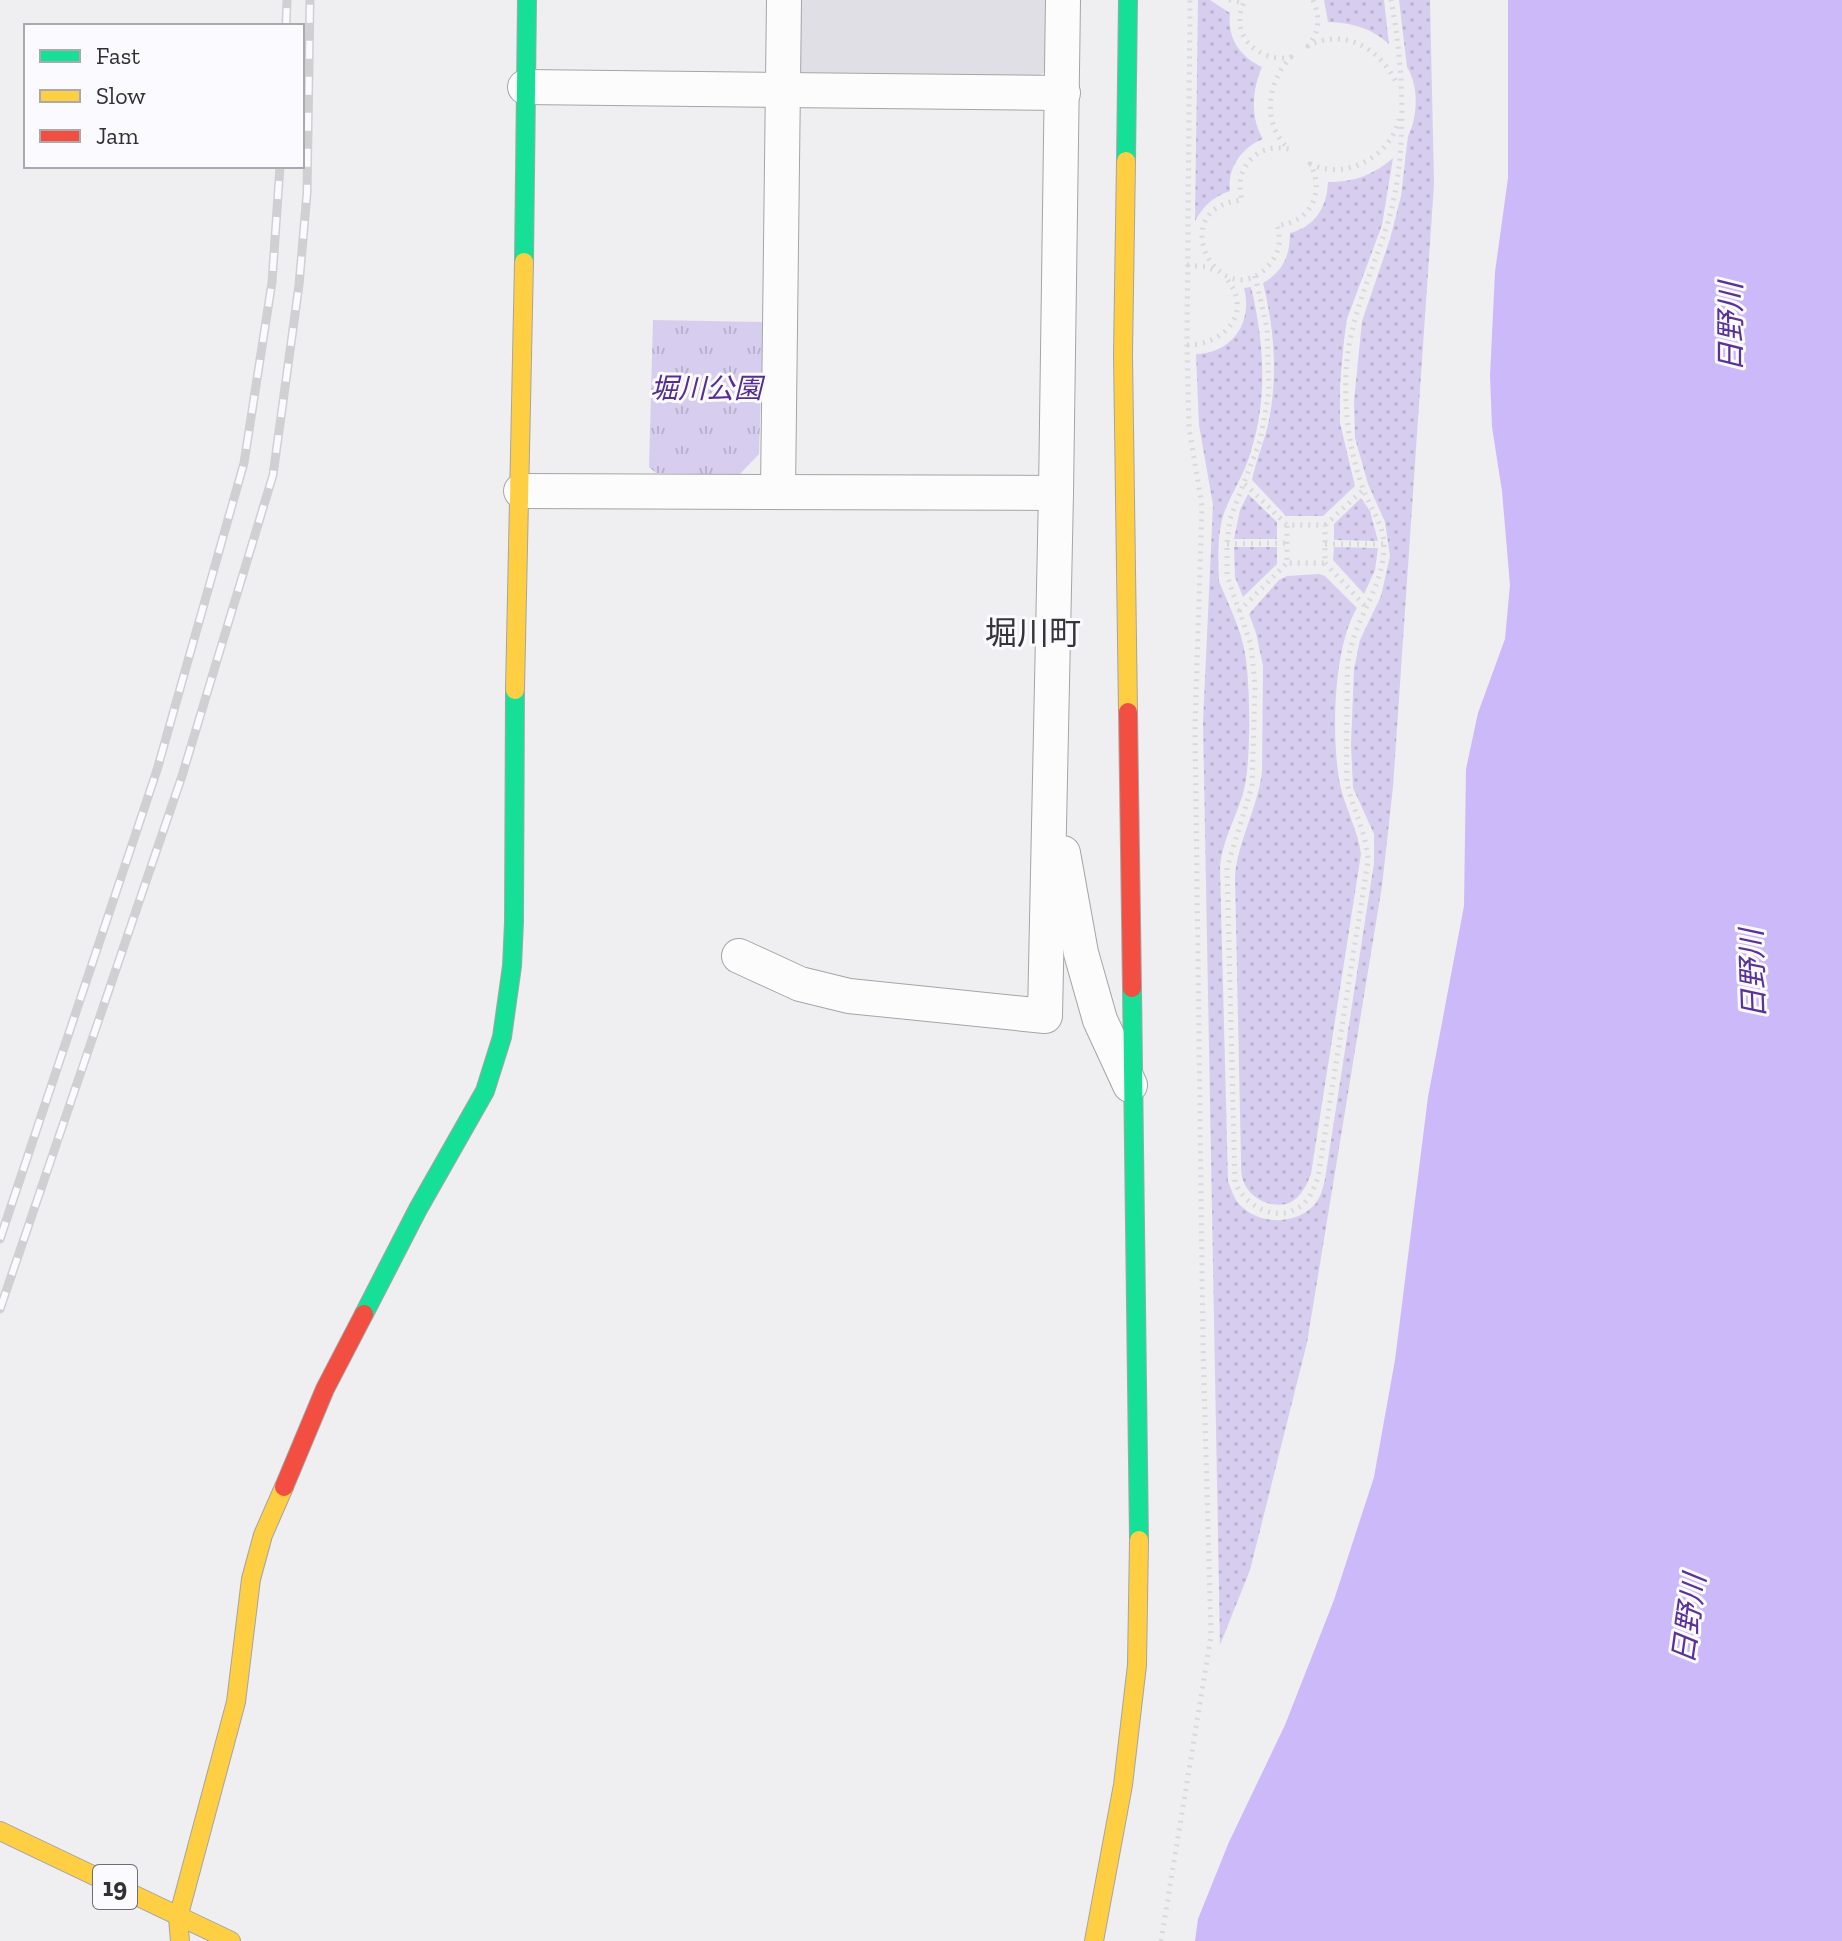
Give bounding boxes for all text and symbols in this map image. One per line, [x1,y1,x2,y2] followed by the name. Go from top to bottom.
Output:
[24,24,304,168] legend
[96,41,140,70] text: Fast
[96,81,146,110] text: Slow
[96,121,139,150] text: Jam
[1713,279,1749,372] water label: 日野川
[650,372,766,405] park label: 堀川公園
[985,614,1081,652] district label: 堀川町
[1733,925,1773,1020] water label: 日野川
[1665,1569,1714,1666] water label: 日野川
[93,1865,137,1909] road number: 19

